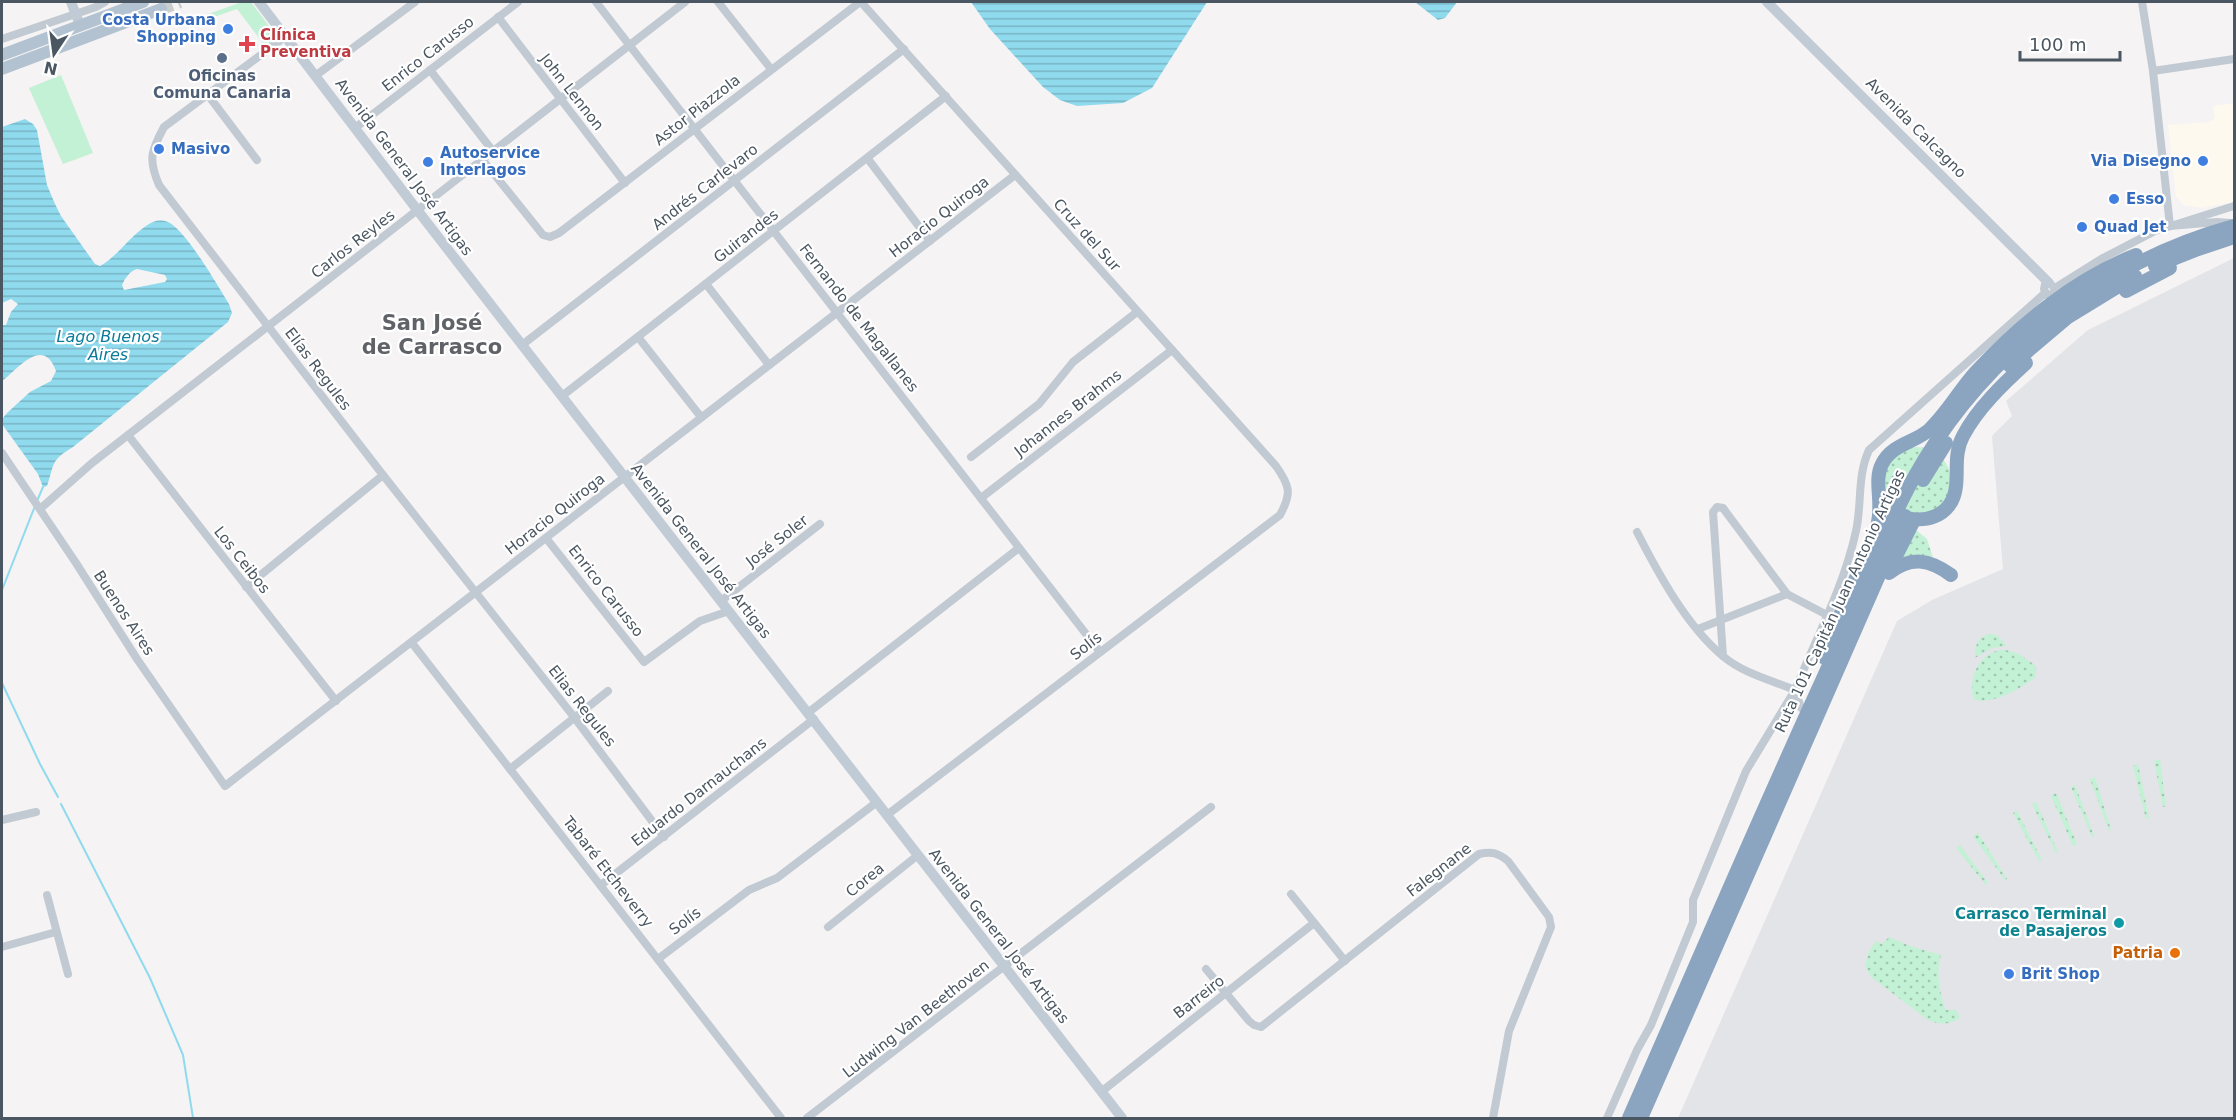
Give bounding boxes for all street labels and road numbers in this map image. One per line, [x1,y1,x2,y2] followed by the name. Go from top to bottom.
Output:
[378,13,478,95] street label: Enrico Carusso
[536,49,608,134] street label: John Lennon
[650,71,744,149] street label: Astor Piazzola
[1862,74,1970,182] street label: Avenida Calcagno
[332,75,477,259] street label: Avenida General José Artigas
[649,140,761,234] street label: Andrés Carlevaro
[886,173,992,261] street label: Horacio Quiroga
[1050,195,1125,276] street label: Cruz del Sur
[710,205,782,267] street label: Guirandes
[308,206,398,282] street label: Carlos Reyles
[796,240,923,396] street label: Fernando de Magallanes
[281,324,355,414] street label: Elías Regules
[1010,366,1125,461] street label: Johannes Brahms
[627,460,775,642] street label: Avenida General José Artigas
[1771,466,1909,735] street label: Ruta 101 Capitán Juan Antonio Artigas
[502,470,608,558] street label: Horacio Quiroga
[742,511,812,571] street label: José Soler
[210,523,274,597] street label: Los Ceibos
[565,541,647,641] street label: Enrico Carusso
[90,567,158,659] street label: Buenos Aires
[1067,628,1105,664] street label: Solís
[544,662,620,751] street label: Elias Regules
[628,734,770,850] street label: Eduardo Darnauchans
[558,812,657,931] street label: Tabaré Etcheverry
[1403,839,1475,901] street label: Falegnane
[925,845,1073,1027] street label: Avenida General José Artigas
[842,859,888,901] street label: Corea
[666,903,704,939] street label: Solís
[839,956,993,1082] street label: Ludwing Van Beethoven
[1170,972,1228,1022] street label: Barreiro

